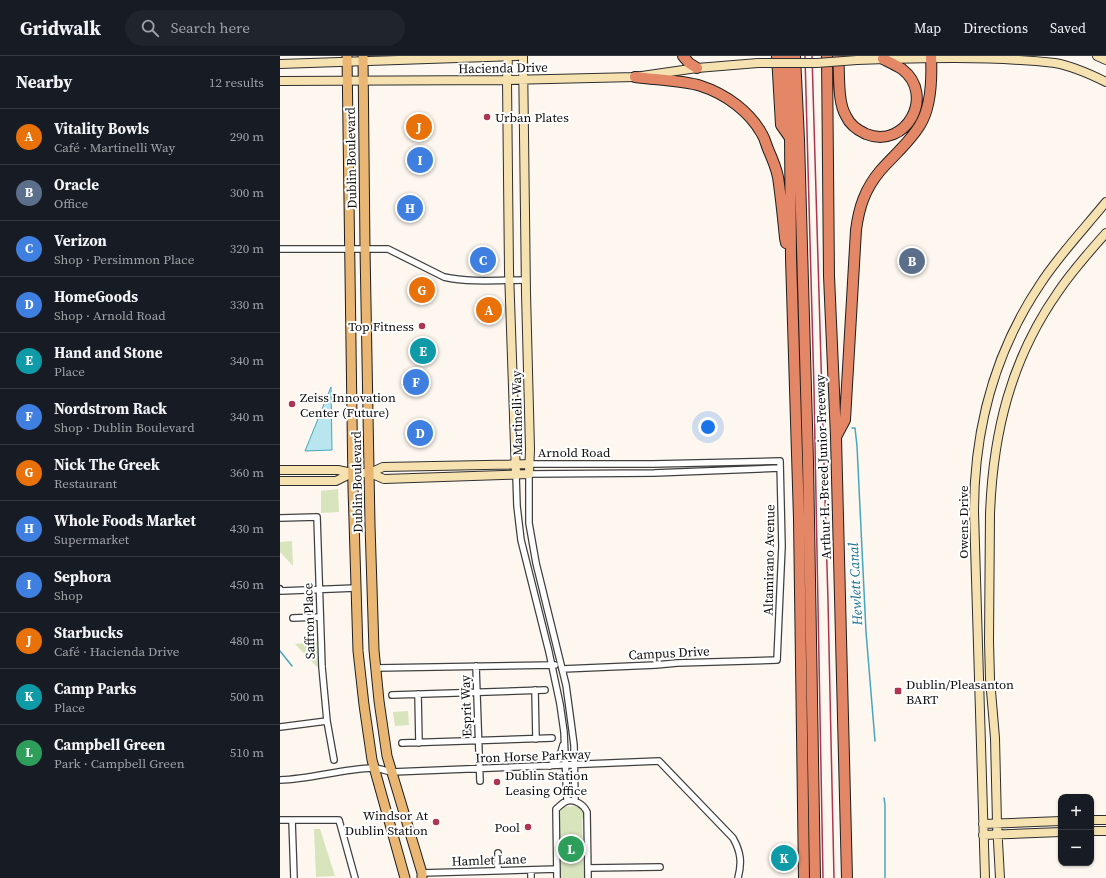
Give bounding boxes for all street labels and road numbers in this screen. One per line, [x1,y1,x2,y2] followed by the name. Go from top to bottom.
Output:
[458,59,548,77] street label: Hacienda Drive
[342,106,360,209] street label: Dublin Boulevard
[508,370,526,456] street label: Martinelli Way
[811,374,835,560] street label: Arthur H. Breed Junior Freeway
[348,430,366,533] street label: Dublin Boulevard
[538,444,611,461] street label: Arnold Road
[955,485,972,559] street label: Owens Drive
[760,504,778,616] street label: Altamirano Avenue
[299,582,319,659] street label: Saffron Place
[628,642,710,664] street label: Campus Drive
[456,674,476,737] street label: Esprit Way
[475,745,591,767] street label: Iron Horse Parkway
[451,850,527,870] street label: Hamlet Lane

